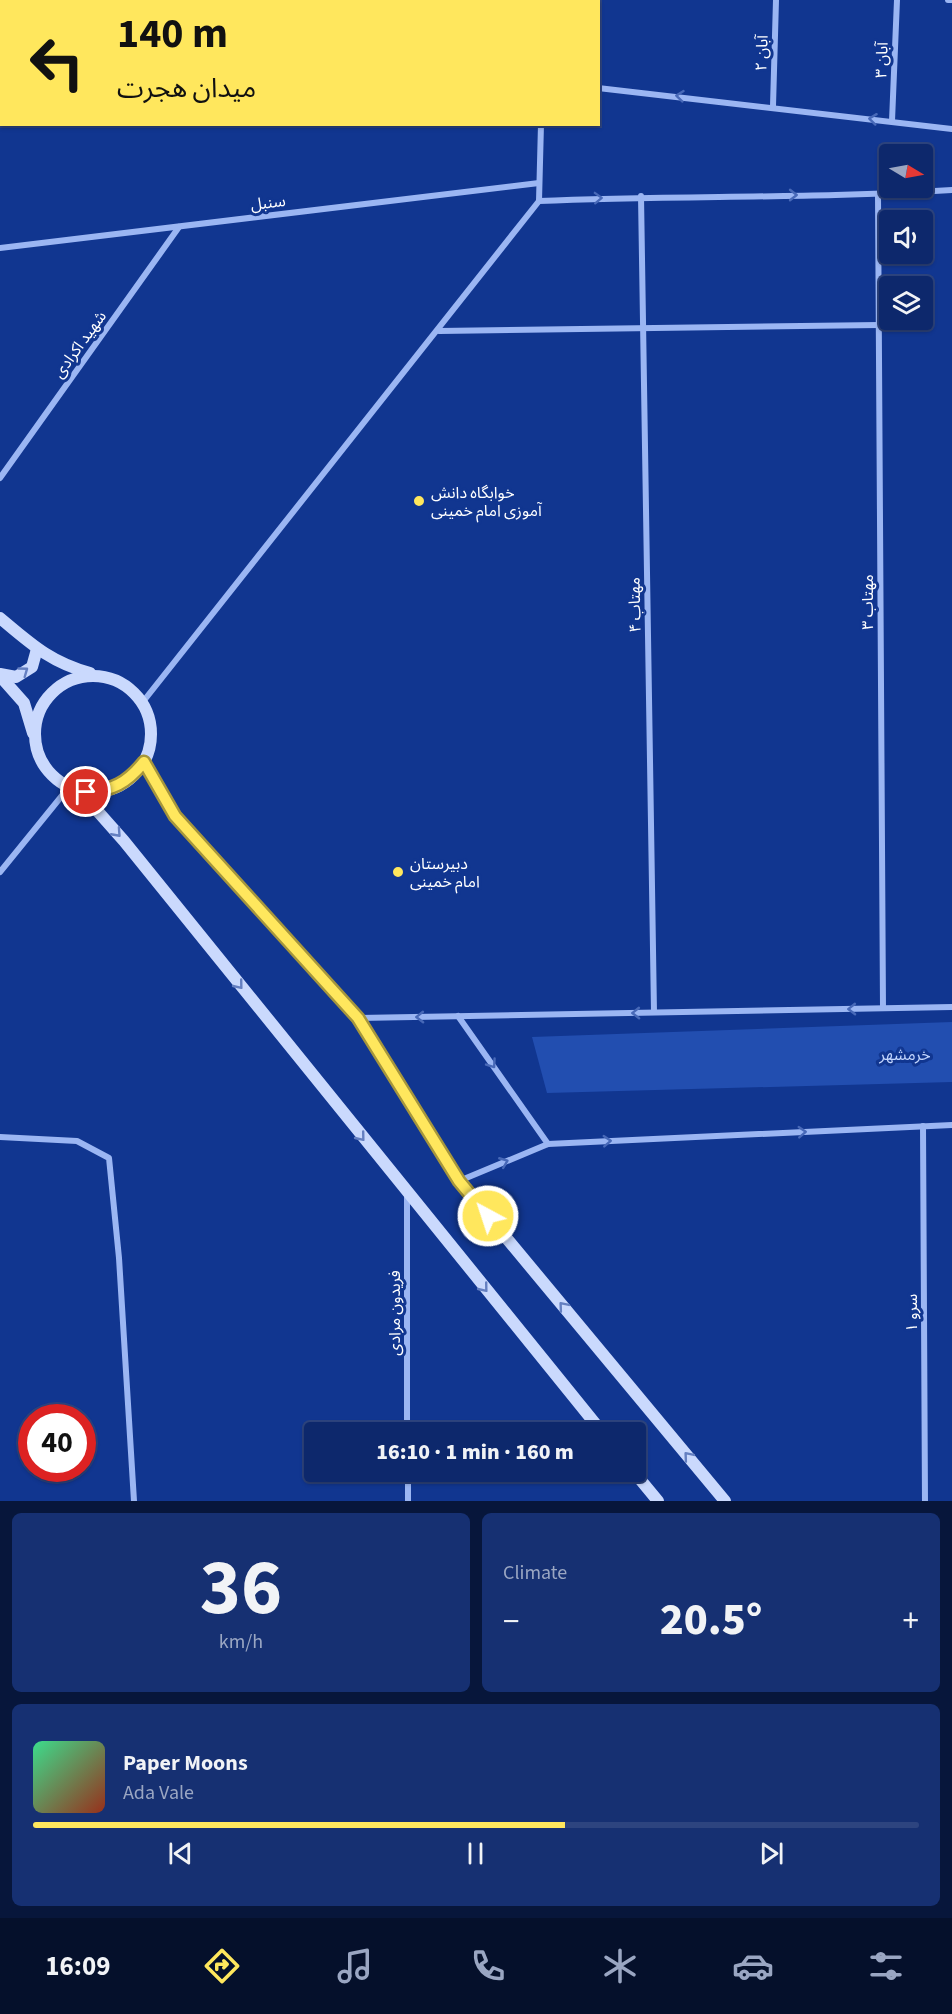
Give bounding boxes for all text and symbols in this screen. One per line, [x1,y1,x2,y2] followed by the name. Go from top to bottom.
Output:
[117,4,228,64] text: 140 m
[18,24,96,102] icon: left
[750,33,774,71] street label: آبان ۲
[870,40,894,78] street label: آبان ۳
[117,69,256,108] text: میدان هجرت
[675,90,684,103] one-way arrow
[869,113,878,126] one-way arrow
[879,144,933,198] north arrow
[879,144,933,330] map controls
[788,189,797,202] one-way arrow
[249,190,287,216] street label: سنبل
[593,192,602,205] one-way arrow
[879,210,933,264] button: sound
[879,276,933,330] button: layers
[48,306,112,383] street label: شهید اکرادی
[431,482,543,523] place label: خوابگاه دانش آموزی امام خمینی
[412,494,426,508] marker: خوابگاه دانش آموزی امام خمینی
[857,574,879,630] street label: مهتاب ۳
[624,577,646,633] street label: مهتاب ۴
[17,667,28,678] one-way arrow
[60,766,111,817] pin
[69,775,102,808] icon: arrive
[110,826,121,837] one-way arrow
[410,853,480,894] place label: دبیرستان امام خمینی
[391,865,405,879] marker: دبیرستان امام خمینی
[232,978,243,989] one-way arrow
[847,1002,856,1015] one-way arrow
[631,1006,640,1019] one-way arrow
[415,1011,424,1023] one-way arrow
[878,1044,931,1066] park label: خرمشهر
[484,1057,495,1068] one-way arrow
[797,1125,806,1138] one-way arrow
[354,1130,365,1141] one-way arrow
[602,1135,611,1148] one-way arrow
[497,1157,508,1169] one-way arrow
[456,1184,520,1248] position arrow
[384,1270,406,1356] street label: فریدون مرادی
[476,1281,487,1292] one-way arrow
[901,1294,923,1332] street label: سرو ۱
[559,1302,570,1313] one-way arrow
[18,1404,96,1482] speed limit sign: 40
[376,1436,574,1468] text: 16:10 · 1 min · 160 m
[684,1452,695,1463] one-way arrow
[200,1533,282,1644] text: 36
[503,1559,567,1587] text: Climate
[660,1588,762,1652] text: 20.5°
[503,1598,519,1645] text: −
[903,1598,919,1645] text: +
[219,1628,263,1656] text: km/h
[123,1747,248,1779] text: Paper Moons
[123,1779,194,1807] text: Ada Vale
[164,1837,197,1870] icon: previous
[459,1837,492,1870] icon: pause
[755,1837,788,1870] icon: next
[201,1945,243,1987] icon: directions
[334,1945,376,1987] icon: music
[467,1945,509,1987] icon: phone
[599,1945,641,1987] icon: climate
[732,1945,774,1987] icon: car
[865,1945,907,1987] icon: filters
[45,1947,110,1986] text: 16:09

